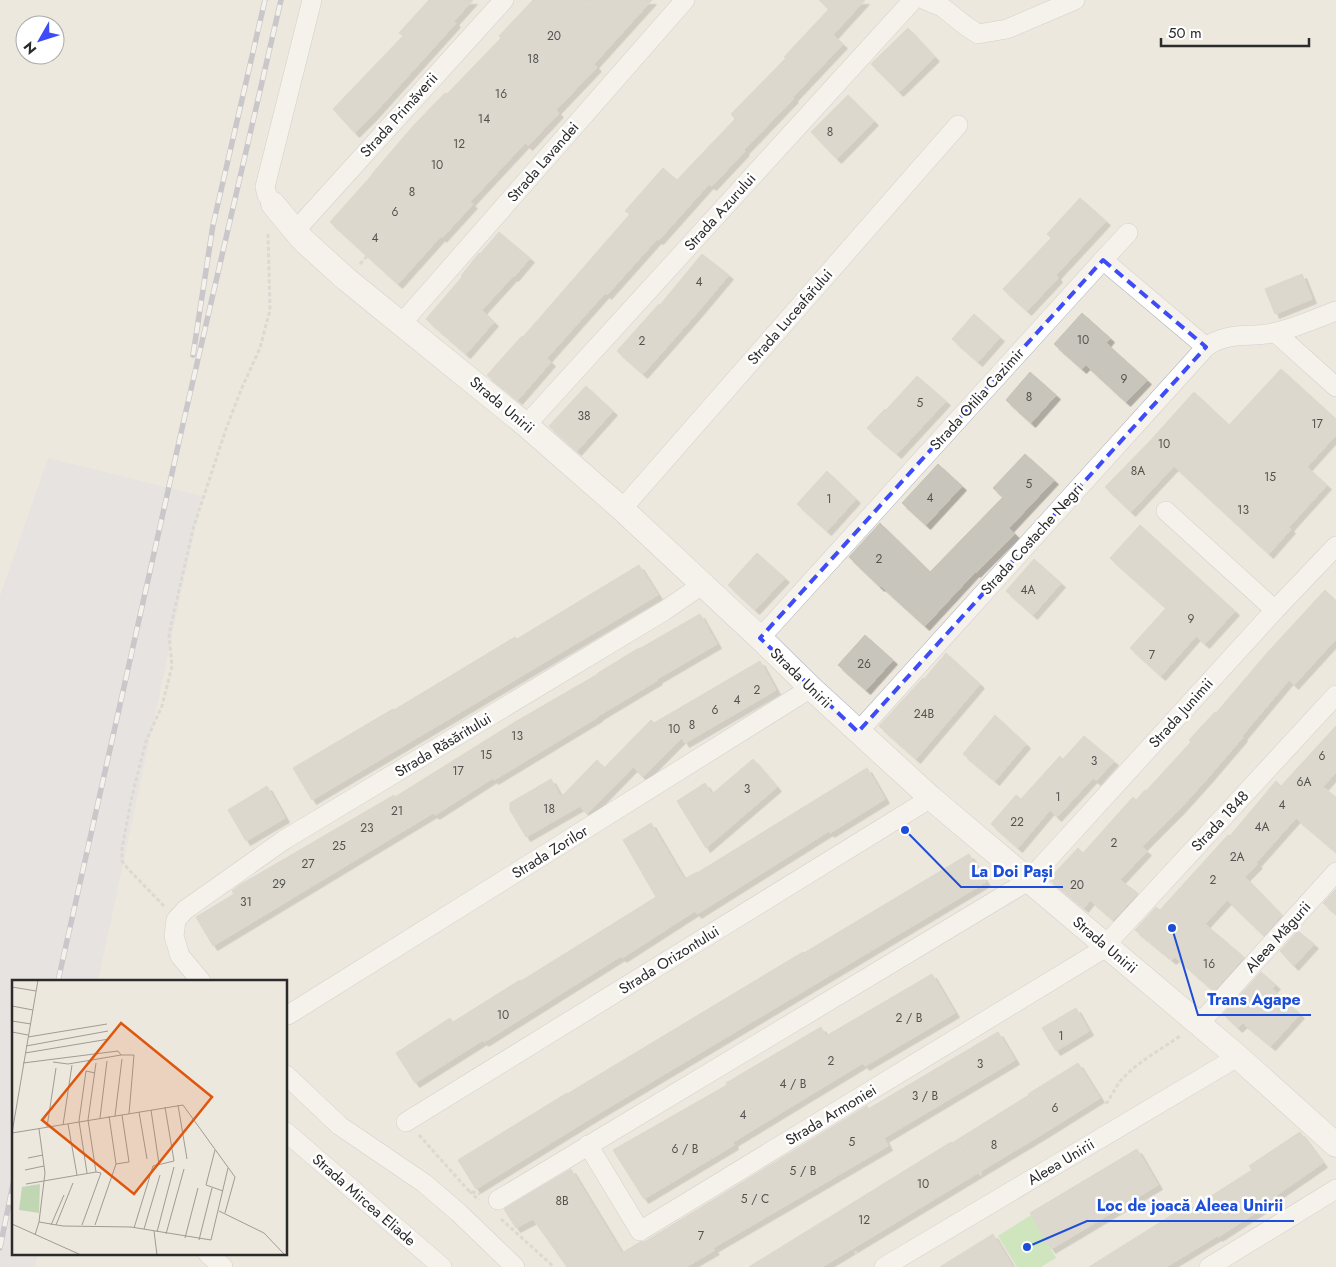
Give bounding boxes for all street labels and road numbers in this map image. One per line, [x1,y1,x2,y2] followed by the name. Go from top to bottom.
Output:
[355,68,443,162] street label: Strada Primăverii
[502,117,584,207] street label: Strada Lavandei
[679,168,761,256] street label: Strada Azurului
[742,264,838,370] street label: Strada Luceafǎrului
[925,342,1030,455] street label: Strada Otilia Cazimir
[465,371,539,439] street label: Strada Unirii
[976,478,1088,600] street label: Strada Costache Negri
[765,643,837,713] street label: Strada Unirii
[1144,673,1218,753] street label: Strada Junimii
[391,707,495,783] street label: Strada Răsăritului
[1186,786,1254,856] street label: Strada 1848
[508,819,593,884] street label: Strada Zorilor
[1240,896,1316,978] street label: Aleea Măgurii
[1068,911,1142,979] street label: Strada Unirii
[615,920,723,1000] street label: Strada Orizontului
[781,1079,881,1151] street label: Strada Armoniei
[1023,1133,1099,1191] street label: Aleea Unirii
[307,1149,421,1251] street label: Strada Mircea Eliade

